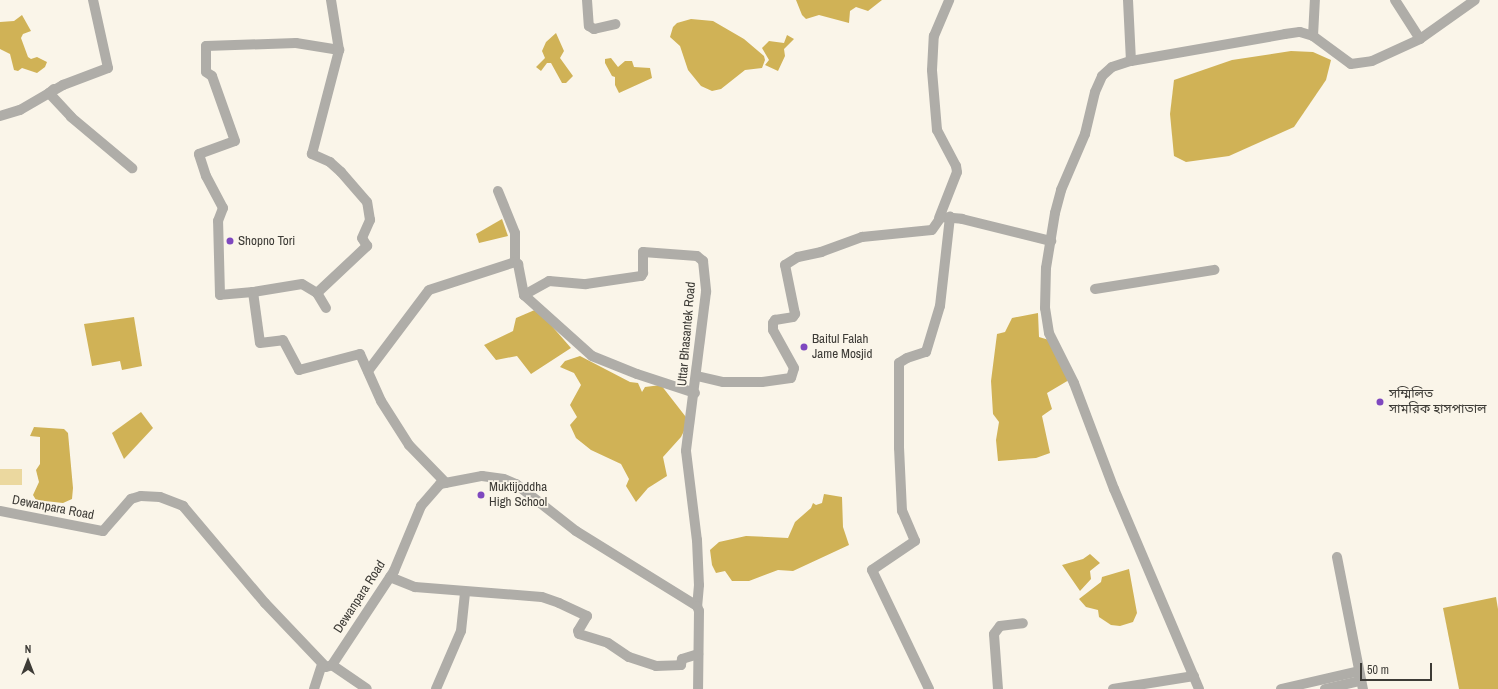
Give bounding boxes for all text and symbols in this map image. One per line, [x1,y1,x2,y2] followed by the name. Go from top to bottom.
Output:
[238,233,295,249] place label: Shopno Tori
[225,236,235,246] marker: Shopno Tori
[675,281,699,387] street label: Uttar Bhasantek Road
[812,332,872,363] place label: Baitul Falah Jame Mosjid
[799,342,809,352] marker: Baitul Falah Jame Mosjid
[1389,387,1487,418] place label: সম্মিলিত সামরিক হাসপাতাল
[1374,396,1386,408] marker: সম্মিলিত সামরিক হাসপাতাল
[489,480,547,511] place label: Muktijoddha High School
[476,490,486,500] marker: Muktijoddha High School
[11,492,95,524] street label: Dewanpara Road
[331,558,389,636] street label: Dewanpara Road
[8,641,48,681] north arrow
[25,642,31,656] text: N
[1362,655,1434,681] scale bar
[1367,662,1389,678] text: 50 m

